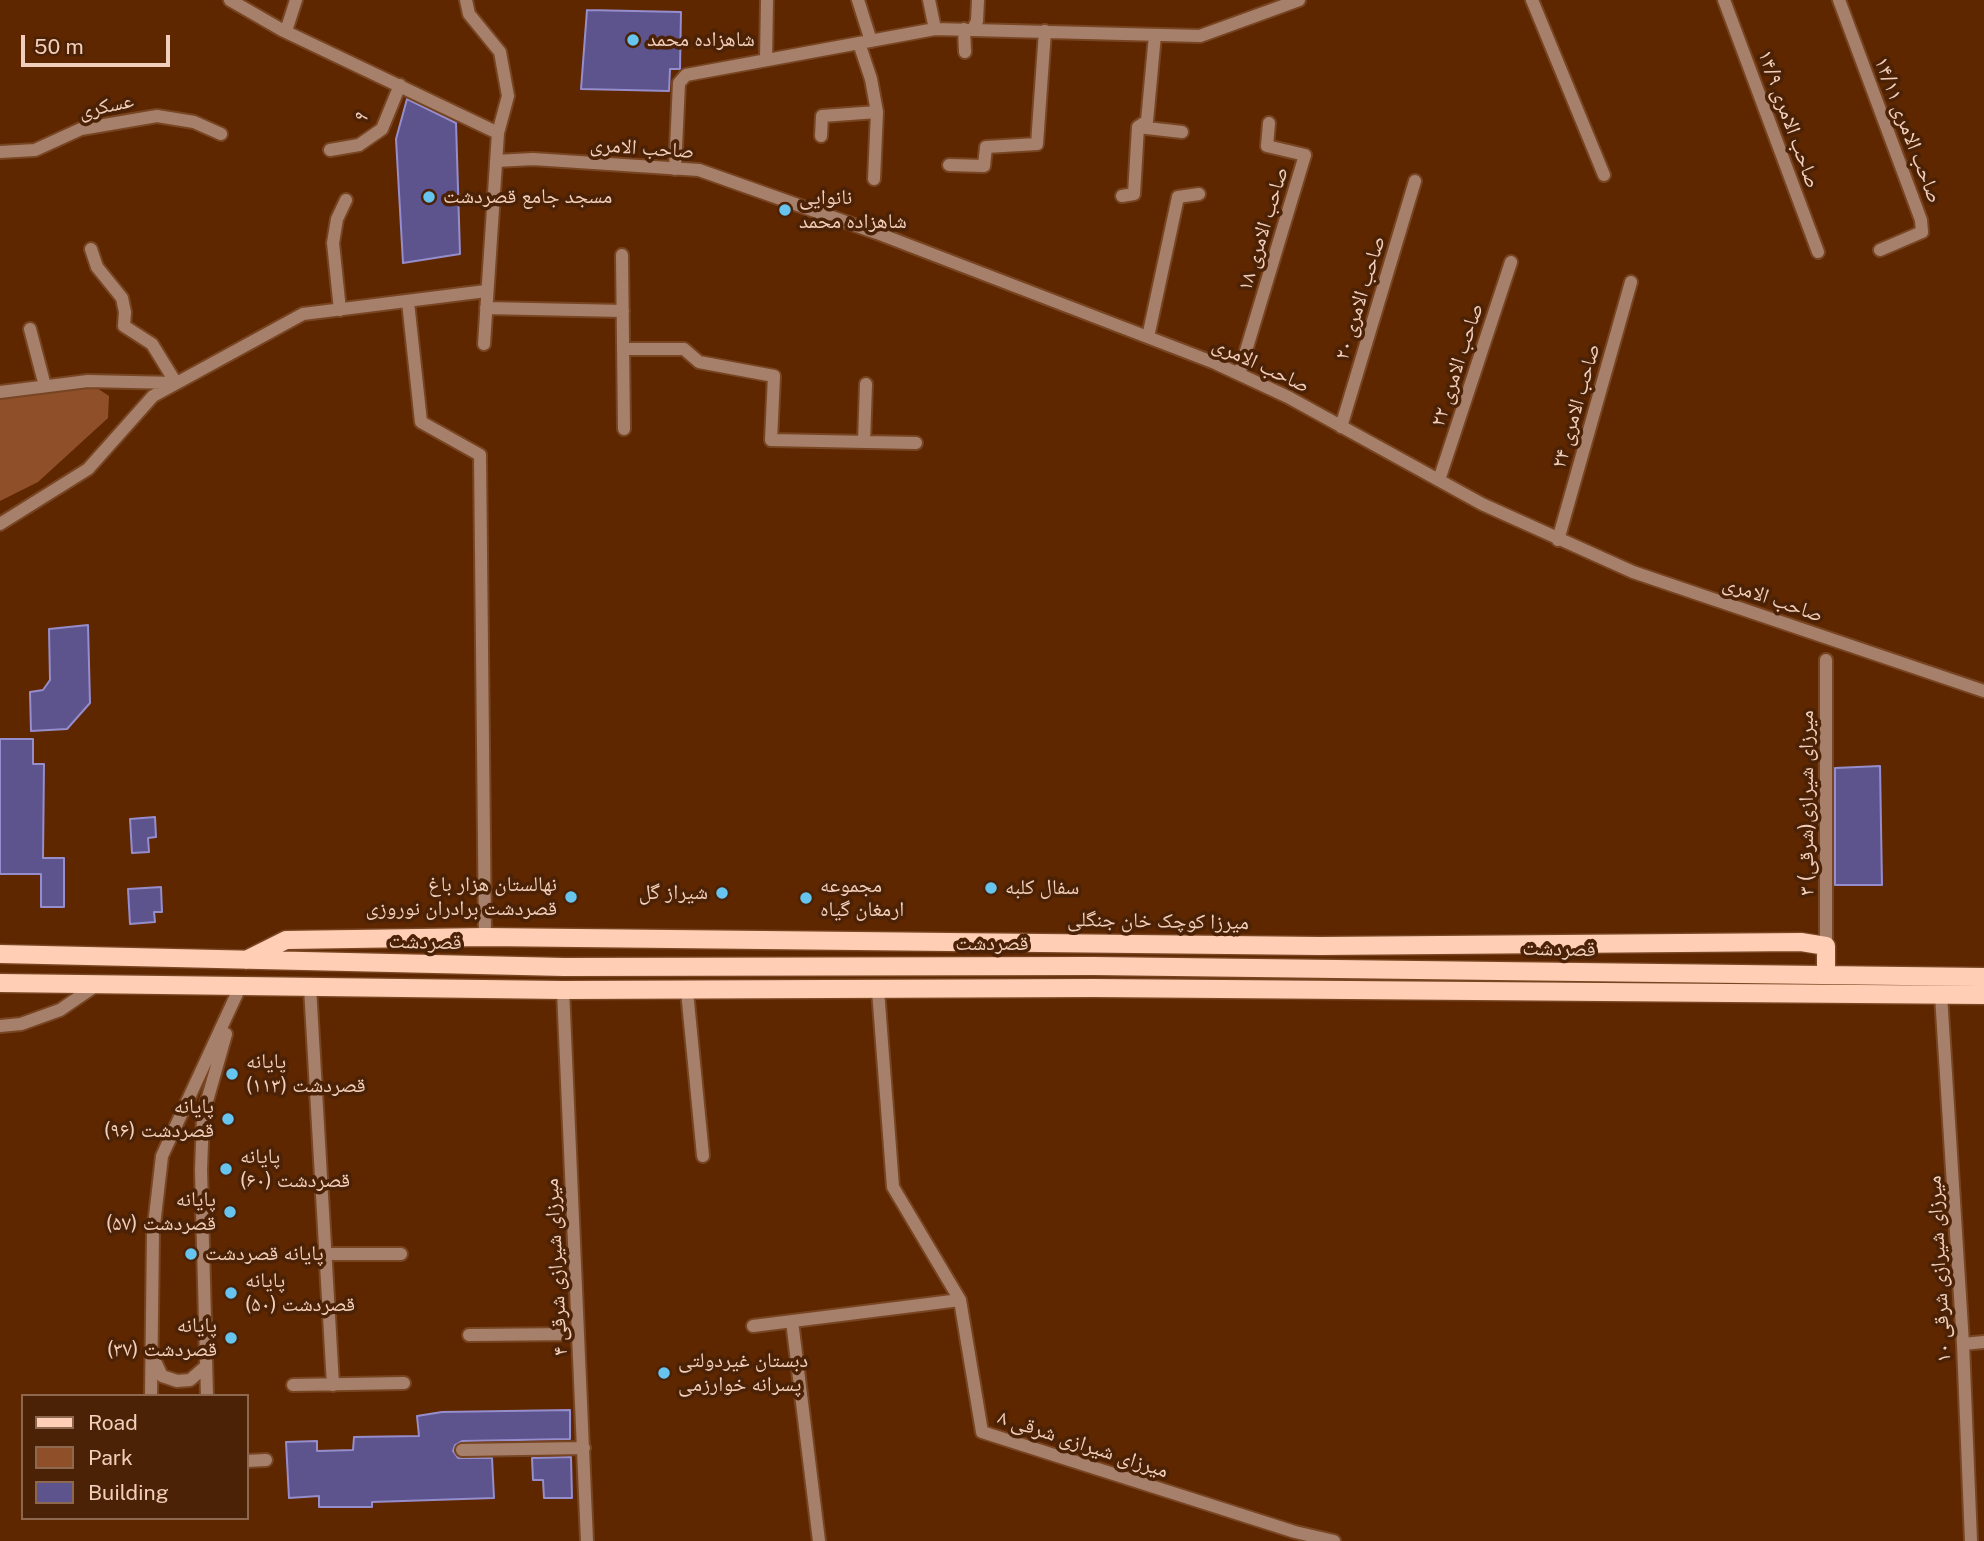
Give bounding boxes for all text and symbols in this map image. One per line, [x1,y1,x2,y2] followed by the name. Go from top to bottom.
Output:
[24,21,173,65] scale bar
[647,27,755,53] place label: شاهزاده محمد
[625,32,641,48] marker: شاهزاده محمد
[34,34,84,59] text: 50 m
[1752,47,1826,191] street label: ۱۴/۹ صاحب الامری
[1869,53,1947,207] street label: ۱۴/۱۱ صاحب الامری
[76,88,136,124] street label: عسکری
[349,105,373,129] street label: ۹
[589,132,695,164] street label: صاحب الامری
[1232,164,1294,294] street label: ۱۸ صاحب الامری
[443,184,612,210] place label: مسجد جامع قصردشت
[799,185,907,235] place label: نانوایی شاهزاده محمد
[421,189,437,205] marker: مسجد جامع قصردشت
[777,202,793,218] marker: نانوایی شاهزاده محمد
[1329,233,1391,363] street label: ۲۰ صاحب الامری
[1425,300,1489,430] street label: ۲۲ صاحب الامری
[1208,332,1314,398] street label: صاحب الامری
[1546,341,1606,471] street label: ۲۴ صاحب الامری
[1720,570,1826,628] street label: صاحب الامری
[1794,710,1820,896] street label: ۳ میرزای شیرازی(شرقی)
[366,872,557,922] place label: نهالستان هزار باغ قصردشت برادران نوروزی
[820,873,904,923] place label: مجموعه ارمغان گیاه
[1005,875,1079,901] place label: سفال کلبه
[639,880,708,906] place label: شیراز گل
[983,880,999,896] marker: سفال کلبه
[714,885,730,901] marker: شیراز گل
[563,889,579,905] marker: نهالستان هزار باغ قصردشت برادران نوروزی
[798,890,814,906] marker: مجموعه ارمغان گیاه
[1067,907,1249,935] street label: میرزا کوچک خان جنگلی
[388,929,462,955] street label: قصردشت
[955,931,1029,957] street label: قصردشت
[1522,936,1596,962] street label: قصردشت
[246,1049,366,1099] place label: پایانه قصردشت (۱۱۳)
[224,1066,240,1082] marker: پایانه قصردشت (۱۱۳)
[104,1094,214,1144] place label: پایانه قصردشت (۹۶)
[220,1111,236,1127] marker: پایانه قصردشت (۹۶)
[240,1144,350,1194] place label: پایانه قصردشت (۶۰)
[218,1161,234,1177] marker: پایانه قصردشت (۶۰)
[1922,1175,1956,1363] street label: ۱۰ میرزای شیرازی شرقی
[539,1177,573,1357] street label: ۴ میرزای شیرازی شرقی
[106,1187,216,1237] place label: پایانه قصردشت (۵۷)
[222,1204,238,1220] marker: پایانه قصردشت (۵۷)
[205,1241,324,1267] place label: پایانه قصردشت
[183,1246,199,1262] marker: پایانه قصردشت
[245,1268,355,1318] place label: پایانه قصردشت (۵۰)
[223,1285,239,1301] marker: پایانه قصردشت (۵۰)
[107,1313,217,1363] place label: پایانه قصردشت (۳۷)
[223,1330,239,1346] marker: پایانه قصردشت (۳۷)
[678,1348,808,1398] place label: دبستان غیردولتی پسرانه خوارزمی
[656,1365,672,1381] marker: دبستان غیردولتی پسرانه خوارزمی
[21,1394,248,1520] legend
[994,1405,1172,1483] street label: ۸ میرزای شیرازی شرقی
[88,1410,138,1435] text: Road
[88,1445,133,1470] text: Park
[88,1480,169,1505] text: Building

